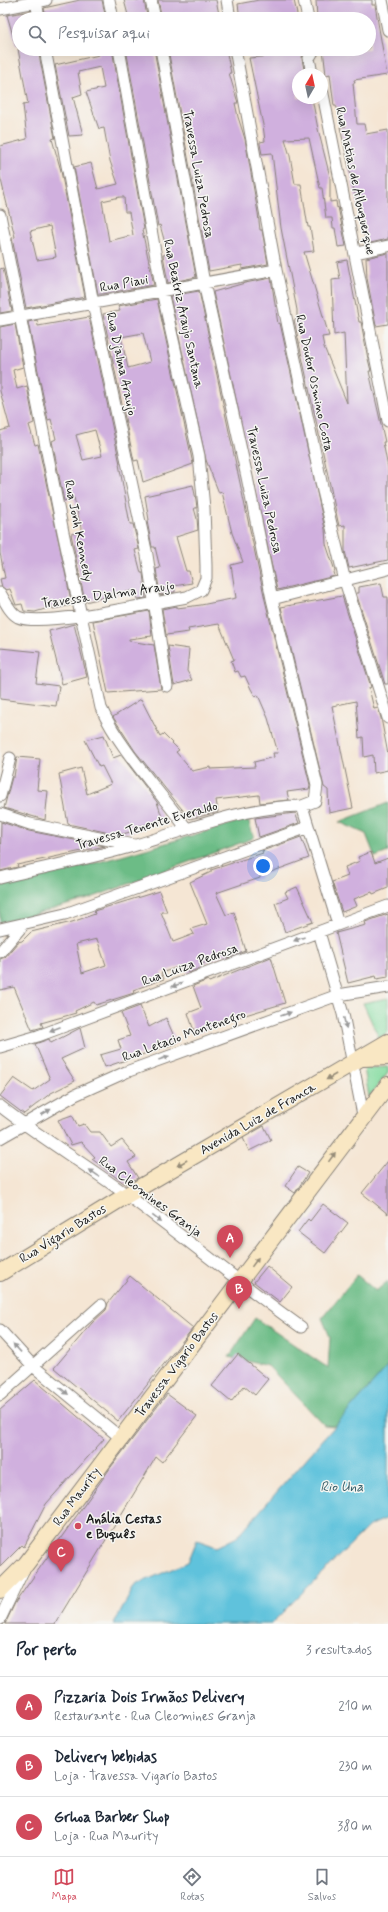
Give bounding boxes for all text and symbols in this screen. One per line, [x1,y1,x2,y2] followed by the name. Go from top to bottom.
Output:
[12,12,376,56] search box
[26,23,48,45] icon: search
[58,24,150,44] text: Pesquisar aqui
[292,68,328,104] north arrow
[331,105,379,257] street label: Rua Matias de Albuquerque
[178,109,218,240] street label: Travessa Luiza Pedrosa
[159,238,207,390] street label: Rua Beatriz Araujo Santana
[98,271,150,297] street label: Rua Piaui
[102,311,140,417] street label: Rua Djalma Araujo
[291,313,337,453] street label: Rua Doutor Osmino Costa
[242,425,286,555] street label: Travessa Luiza Pedrosa
[60,479,96,584] street label: Rua Jonh Kennedy
[40,577,176,613] street label: Travessa Djalma Araujo
[74,798,220,854] street label: Travessa Tenente Everaldo
[253,856,273,876] your location
[292,937,304,943] one-way arrow
[139,940,241,990] street label: Rua Luiza Pedrosa
[171,982,183,988] one-way arrow
[120,1006,249,1068] street label: Rua Letacio Montenegro
[281,1010,293,1016] one-way arrow
[343,1017,349,1029] one-way arrow
[49,1027,61,1033] one-way arrow
[159,1055,171,1061] one-way arrow
[325,1073,337,1080] one-way arrow
[197,1079,319,1159] street label: Avenida Luiz de Franca
[40,1108,52,1115] one-way arrow
[328,1152,336,1163] one-way arrow
[95,1153,205,1241] street label: Rua Cleomines Granja
[176,1160,188,1167] one-way arrow
[89,1169,100,1177] one-way arrow
[16,1200,111,1269] street label: Rua Vigario Bastos
[152,1215,163,1223] one-way arrow
[217,1225,243,1258] pin: A
[251,1257,259,1267] one-way arrow
[226,1276,252,1309] pin: B
[132,1308,223,1421] street label: Travessa Vigario Bastos
[12,1343,21,1353] one-way arrow
[58,1387,69,1395] one-way arrow
[49,1464,105,1530] street label: Rua Maurity
[320,1478,364,1496] water label: Rio Una
[86,1511,162,1543] place label: Anália Cestas e Buquês
[73,1521,83,1531] marker: Anália Cestas e Buquês
[48,1539,74,1572] pin: C
[16,1639,77,1661] text: Por perto
[306,1642,372,1659] text: 3 resultados
[54,1688,244,1708] text: Pizzaria Dois Irmãos Delivery
[25,1698,33,1715] text: A
[338,1698,372,1715] text: 210 m
[54,1708,256,1725] text: Restaurante · Rua Cleomines Granja
[54,1748,157,1768] text: Delivery bebidas
[25,1758,33,1775] text: B
[338,1758,372,1775] text: 230 m
[54,1768,217,1785] text: Loja · Travessa Vigario Bastos
[54,1808,170,1828] text: Grhoa Barber Shop
[24,1818,34,1835] text: C
[337,1818,372,1835] text: 380 m
[54,1828,158,1845] text: Loja · Rua Maurity
[52,1866,77,1904] tab: Mapa
[180,1866,204,1904] tab: Rotas
[308,1866,336,1904] tab: Salvos

